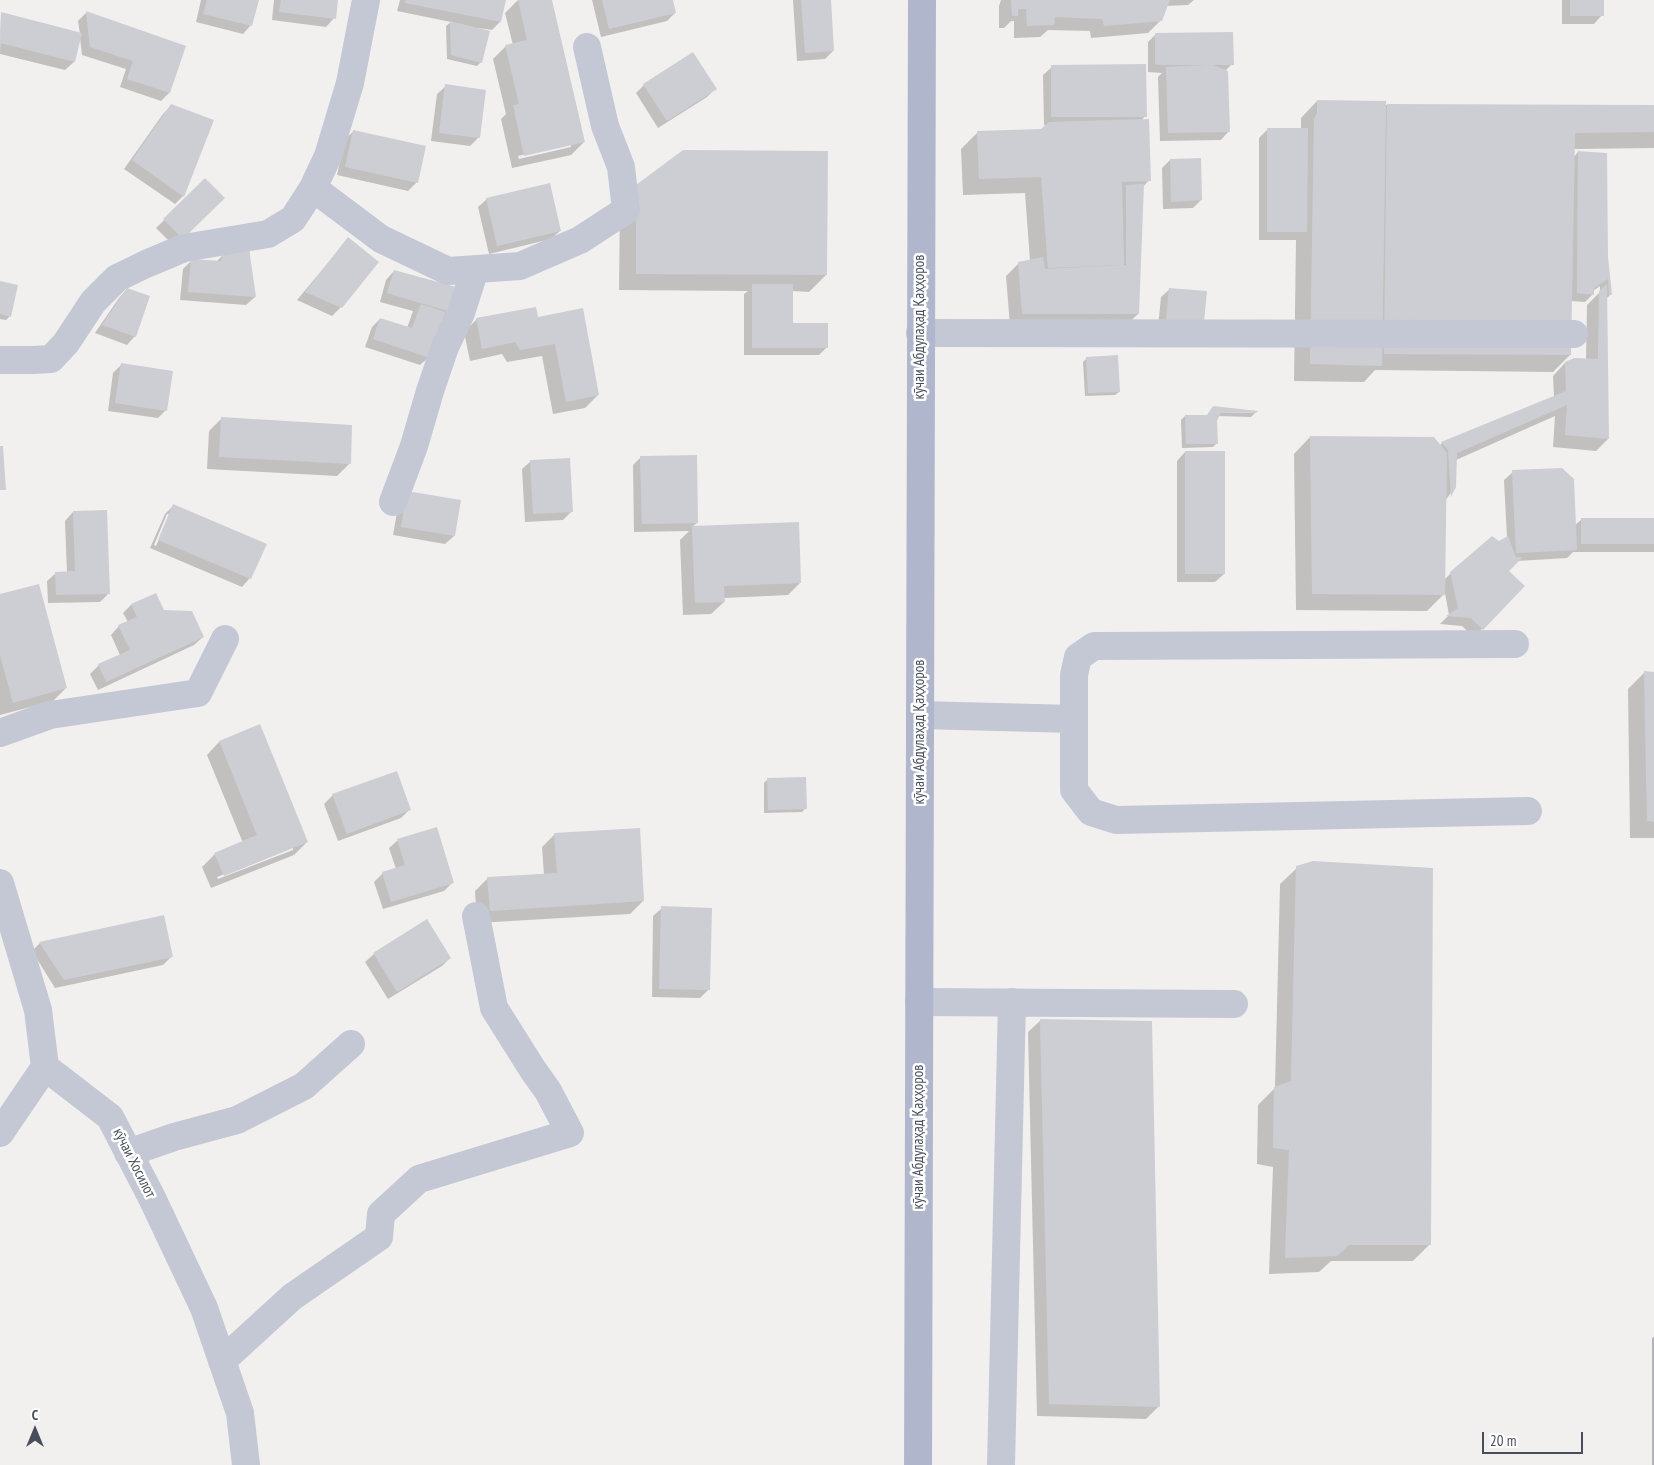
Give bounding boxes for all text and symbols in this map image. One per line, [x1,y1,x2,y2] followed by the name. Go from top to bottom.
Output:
[911,255,929,399] street label: кӯчаи Абдулаҳад Қаҳҳоров
[911,660,929,804] street label: кӯчаи Абдулаҳад Қаҳҳоров
[910,1065,928,1209] street label: кӯчаи Абдулаҳад Қаҳҳоров
[109,1125,159,1201] street label: кӯчаи Хосилот
[10,1405,60,1455] north arrow
[32,1406,38,1424] text: С
[1484,1422,1585,1454] scale bar
[1490,1431,1516,1450] text: 20 m

